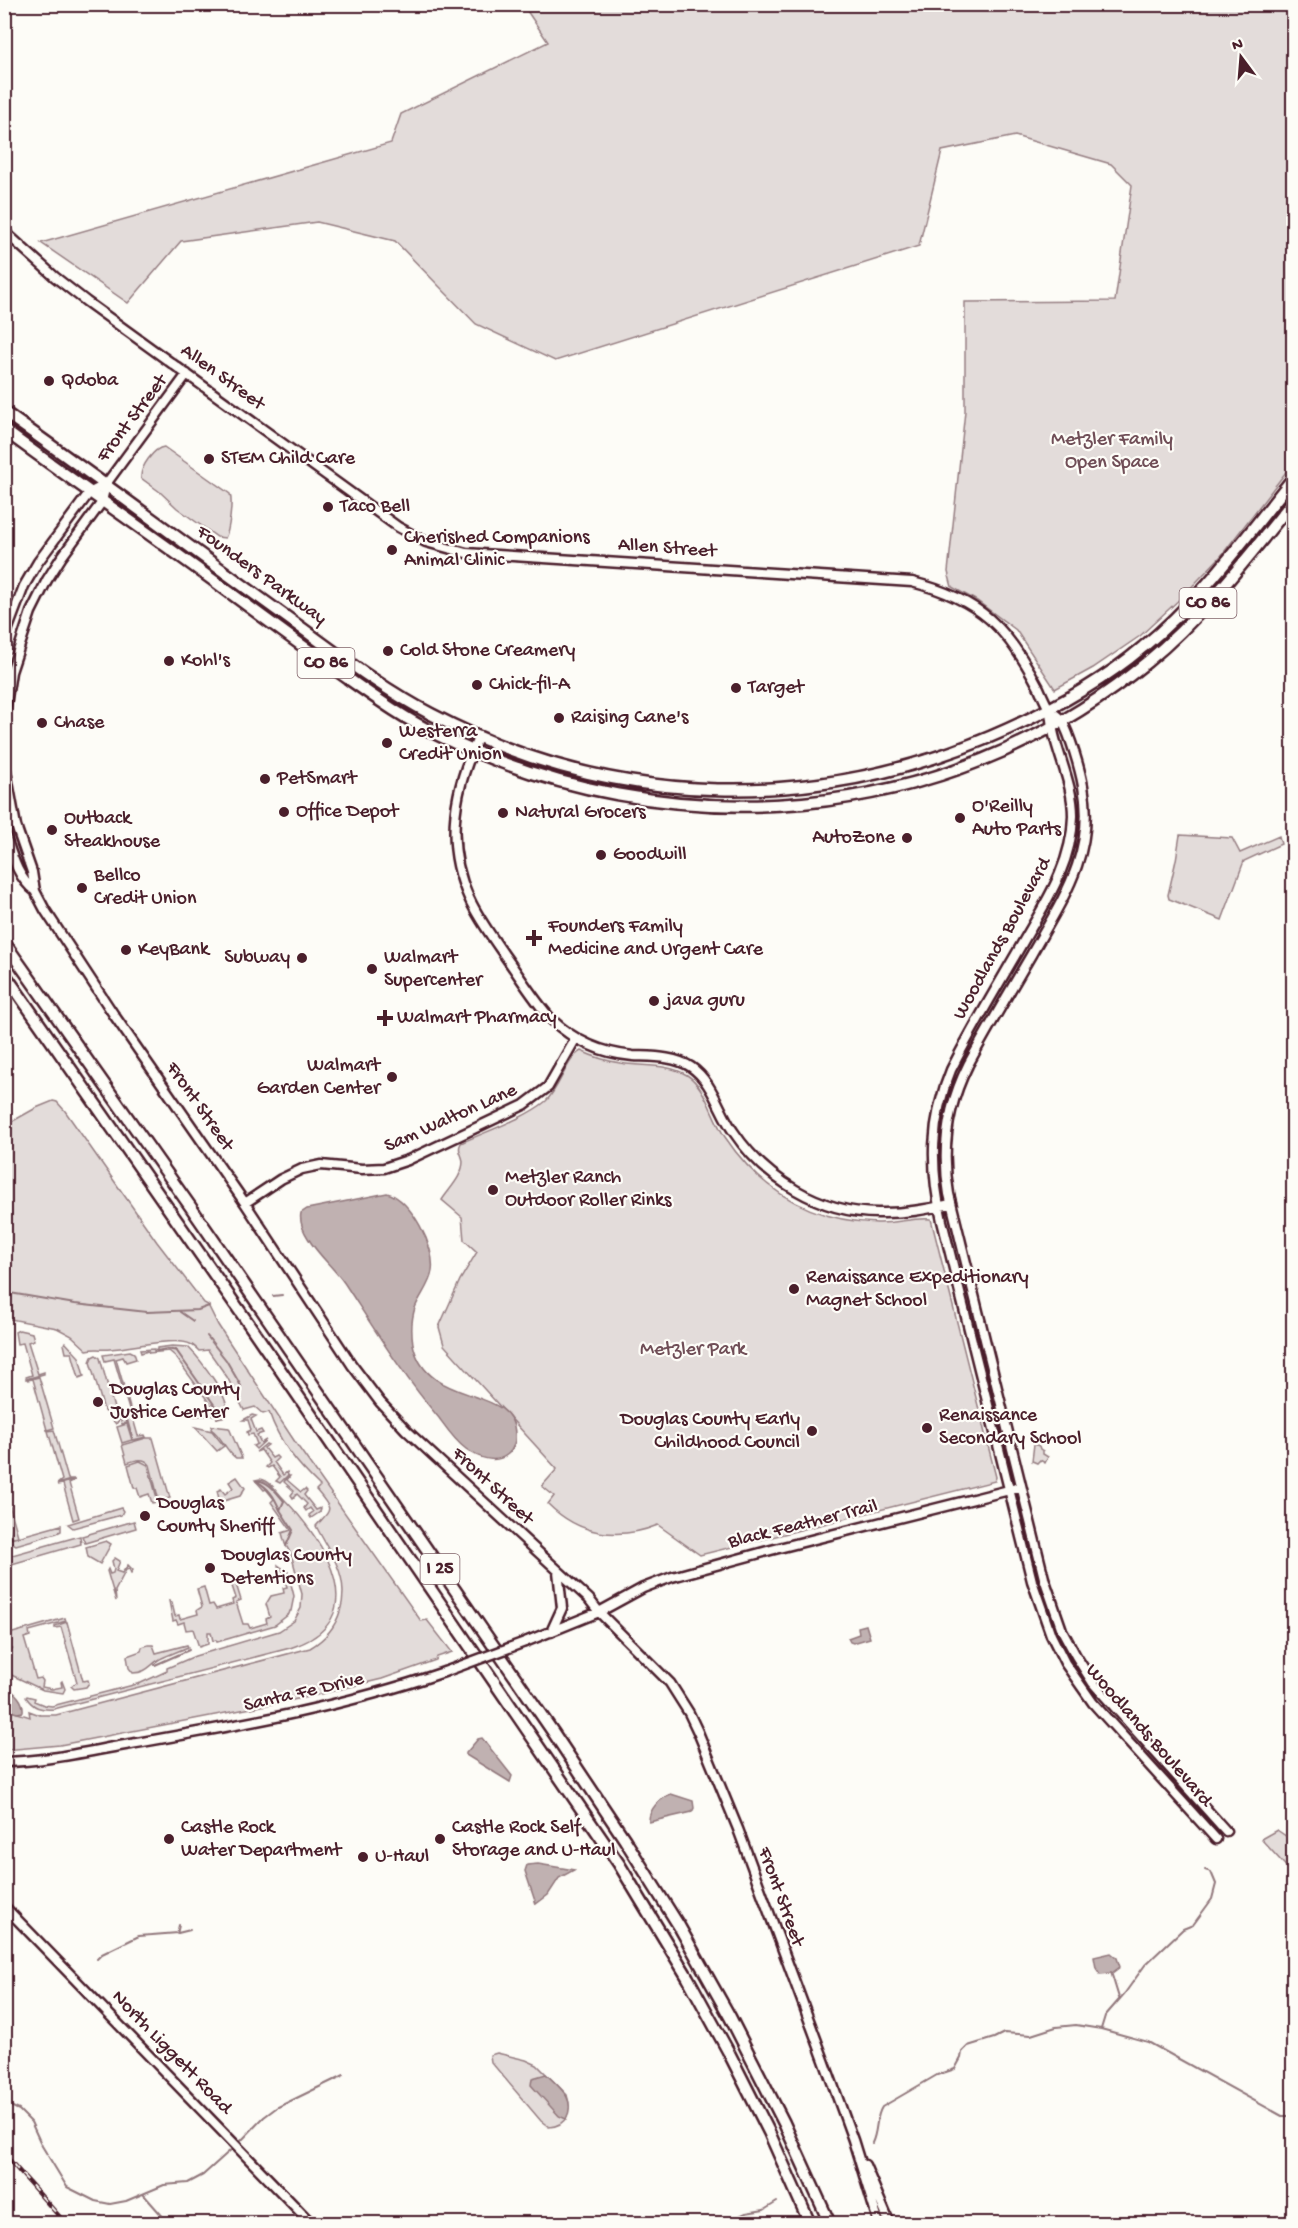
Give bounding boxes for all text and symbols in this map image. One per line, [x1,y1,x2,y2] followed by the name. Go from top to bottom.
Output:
[1211,27,1271,87] north arrow
[1230,35,1246,57] text: N
[175,340,270,417] street label: Allen Street
[92,369,174,468] street label: Front Street
[61,370,119,393] place label: Qdoba
[42,374,56,388] marker: Qdoba
[1051,429,1173,475] park label: Metzler Family Open Space
[221,448,356,471] place label: STEM Child Care
[202,452,216,466] marker: STEM Child Care
[339,496,410,519] place label: Taco Bell
[321,500,335,514] marker: Taco Bell
[191,520,331,631] street label: Founders Parkway
[404,527,590,573] place label: Cherished Companions Animal Clinic
[617,534,719,564] street label: Allen Street
[385,543,399,557] marker: Cherished Companions Animal Clinic
[1180,588,1236,618] road number: CO 86
[400,640,575,663] place label: Cold Stone Creamery
[381,644,395,658] marker: Cold Stone Creamery
[298,648,354,678] road number: CO 86
[181,650,231,673] place label: Kohl's
[162,654,176,668] marker: Kohl's
[489,674,571,697] place label: Chick-fil-A
[747,677,806,700] place label: Target
[470,678,484,692] marker: Chick-fil-A
[729,681,743,695] marker: Target
[571,707,689,730] place label: Raising Cane's
[552,711,566,725] marker: Raising Cane's
[54,712,105,735] place label: Chase
[35,716,49,730] marker: Chase
[399,721,502,767] place label: Westerra Credit Union
[380,736,394,750] marker: Westerra Credit Union
[276,768,358,791] place label: PetSmart
[258,772,272,786] marker: PetSmart
[972,796,1062,842] place label: O'Reilly Auto Parts
[296,801,400,824] place label: Office Depot
[515,802,646,825] place label: Natural Grocers
[277,805,291,819] marker: Office Depot
[496,806,510,820] marker: Natural Grocers
[64,808,161,854] place label: Outback Steakhouse
[953,811,967,825] marker: O'Reilly Auto Parts
[45,823,59,837] marker: Outback Steakhouse
[812,827,896,850] place label: AutoZone
[900,831,914,845] marker: AutoZone
[613,844,687,867] place label: Goodwill
[594,848,608,862] marker: Goodwill
[949,852,1058,1024] street label: Woodlands Boulevard
[93,865,197,911] place label: Bellco Credit Union
[75,881,89,895] marker: Bellco Credit Union
[547,916,764,962] place label: Founders Family Medicine and Urgent Care
[525,929,543,947] marker: Founders Family Medicine and Urgent Care
[138,939,211,962] place label: KeyBank
[119,943,133,957] marker: KeyBank
[224,947,290,970] place label: Subway
[384,947,484,993] place label: Walmart Supercenter
[295,951,309,965] marker: Subway
[365,962,379,976] marker: Walmart Supercenter
[663,990,745,1013] place label: java guru
[647,994,661,1008] marker: java guru
[397,1007,557,1030] place label: Walmart Pharmacy
[378,1011,392,1025] marker: Walmart Pharmacy
[257,1055,382,1101] place label: Walmart Garden Center
[159,1057,239,1157] street label: Front Street
[385,1070,399,1084] marker: Walmart Garden Center
[381,1079,522,1159] street label: Sam Walton Lane
[505,1167,672,1213] place label: Metzler Ranch Outdoor Roller Rinks
[486,1183,500,1197] marker: Metzler Ranch Outdoor Roller Rinks
[806,1267,1029,1313] place label: Renaissance Expeditionary Magnet School
[787,1282,801,1296] marker: Renaissance Expeditionary Magnet School
[640,1339,748,1362] park label: Metzler Park
[108,1379,240,1425] place label: Douglas County Justice Center
[91,1395,105,1409] marker: Douglas County Justice Center
[939,1405,1082,1451] place label: Renaissance Secondary School
[618,1409,800,1455] place label: Douglas County Early Childhood Council
[920,1421,934,1435] marker: Renaissance Secondary School
[805,1424,819,1438] marker: Douglas County Early Childhood Council
[446,1443,539,1532] street label: Front Street
[155,1493,276,1539] place label: Douglas County Sheriff
[725,1495,880,1555] street label: Black Feather Trail
[138,1509,152,1523] marker: Douglas County Sheriff
[220,1545,352,1591] place label: Douglas County Detentions
[420,1554,460,1584] road number: I 25
[203,1561,217,1575] marker: Douglas County Detentions
[1080,1660,1218,1814] street label: Woodlands Boulevard
[242,1668,367,1718] street label: Santa Fe Drive
[181,1817,343,1863] place label: Castle Rock Water Department
[452,1817,616,1863] place label: Castle Rock Self Storage and U-Haul
[162,1832,176,1846] marker: Castle Rock Water Department
[433,1832,447,1846] marker: Castle Rock Self Storage and U-Haul
[751,1844,809,1951] street label: Front Street
[375,1846,429,1869] place label: U-Haul
[356,1850,370,1864] marker: U-Haul
[106,1986,238,2121] street label: North Liggett Road

